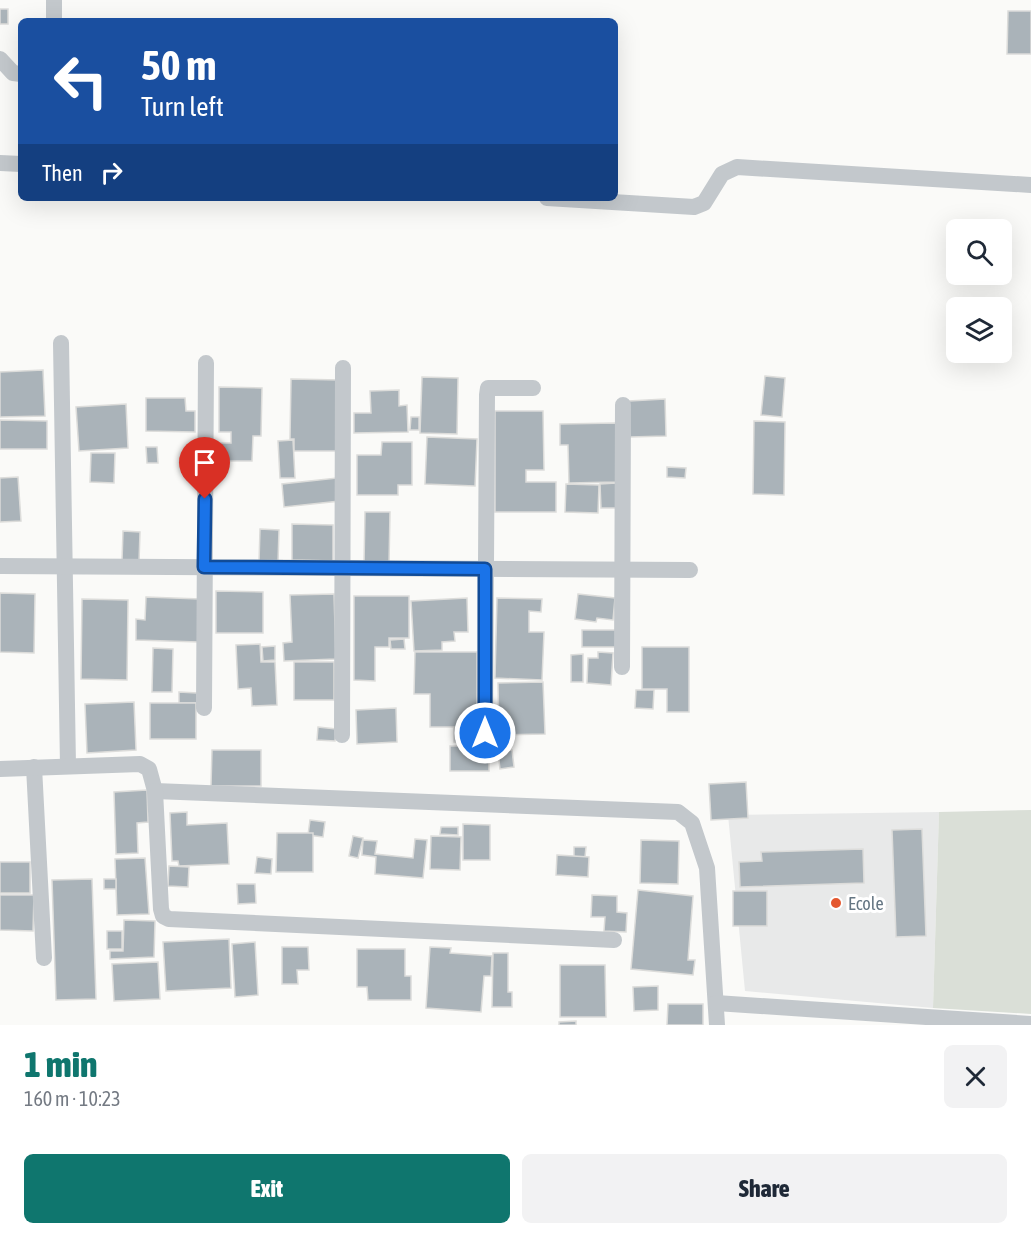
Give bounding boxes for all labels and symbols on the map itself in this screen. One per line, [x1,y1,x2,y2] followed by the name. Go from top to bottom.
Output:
[179,437,230,499] pin
[453,701,517,765] position arrow
[848,893,884,914] place label: Ecole
[829,896,843,910] marker: Ecole

